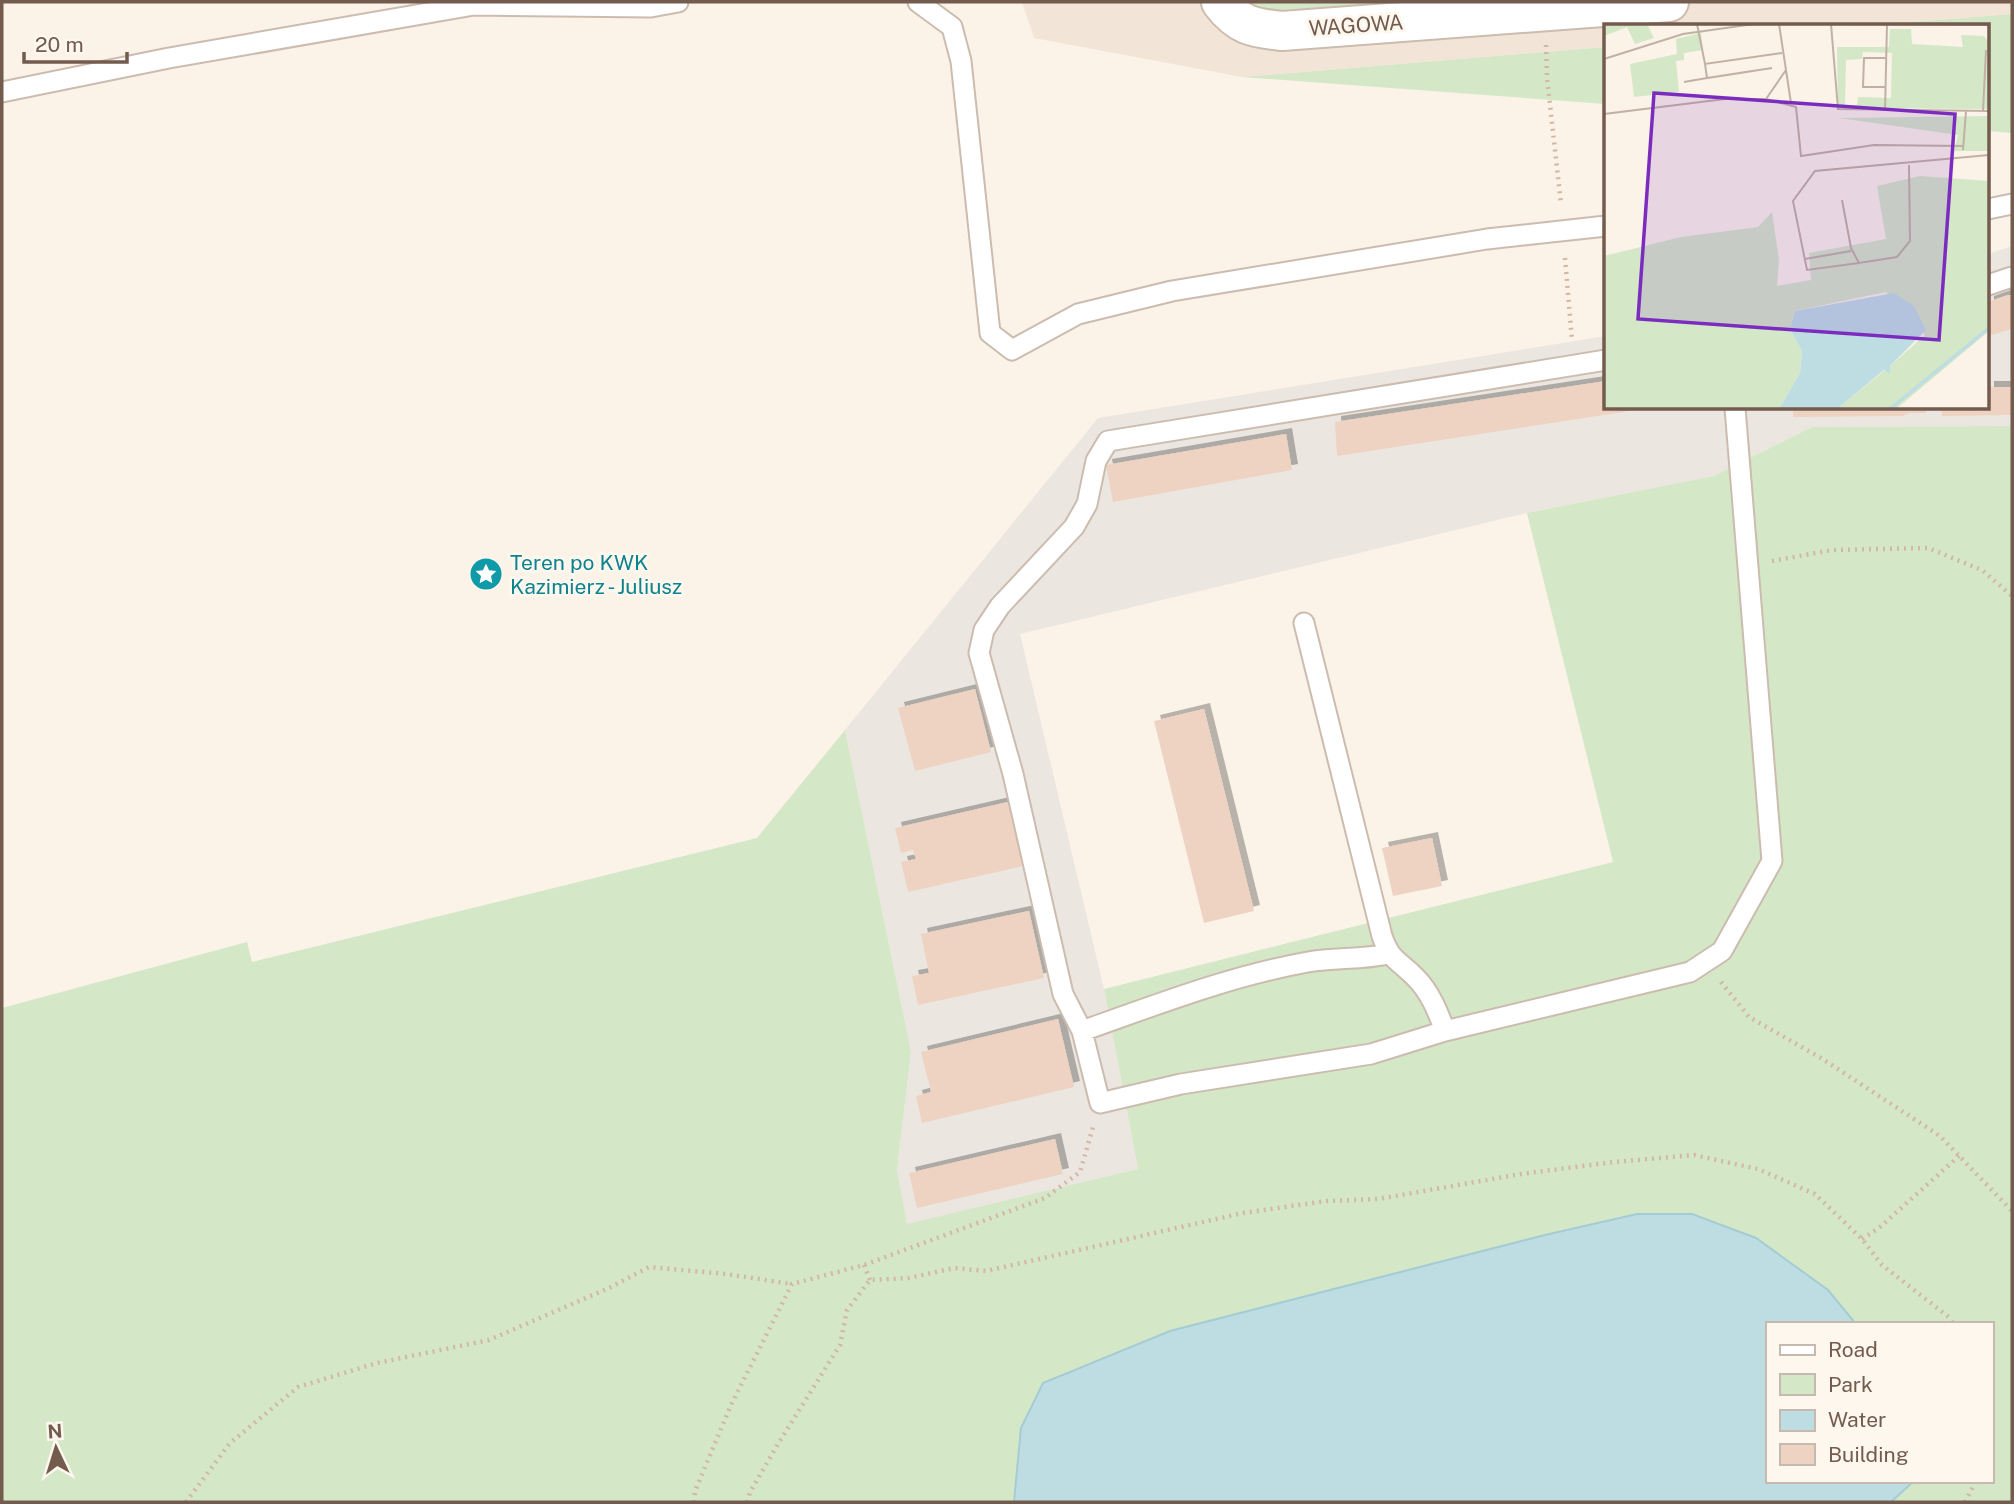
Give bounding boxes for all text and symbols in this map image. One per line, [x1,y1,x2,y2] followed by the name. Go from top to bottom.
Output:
[1308,9,1404,41] street label: WAGOWA
[24,21,128,65] scale bar
[1604,24,1990,410] inset map
[35,32,84,57] text: 20 m
[510,550,682,599] place label: Teren po KWK Kazimierz - Juliusz
[467,555,505,593] place icon: Teren po KWK Kazimierz - Juliusz
[1766,1322,1993,1483] legend
[1828,1337,1878,1362] text: Road
[1828,1372,1873,1397] text: Park
[1828,1407,1886,1432] text: Water
[21,1413,91,1483] north arrow
[47,1420,63,1443] text: N
[1828,1442,1909,1467] text: Building

